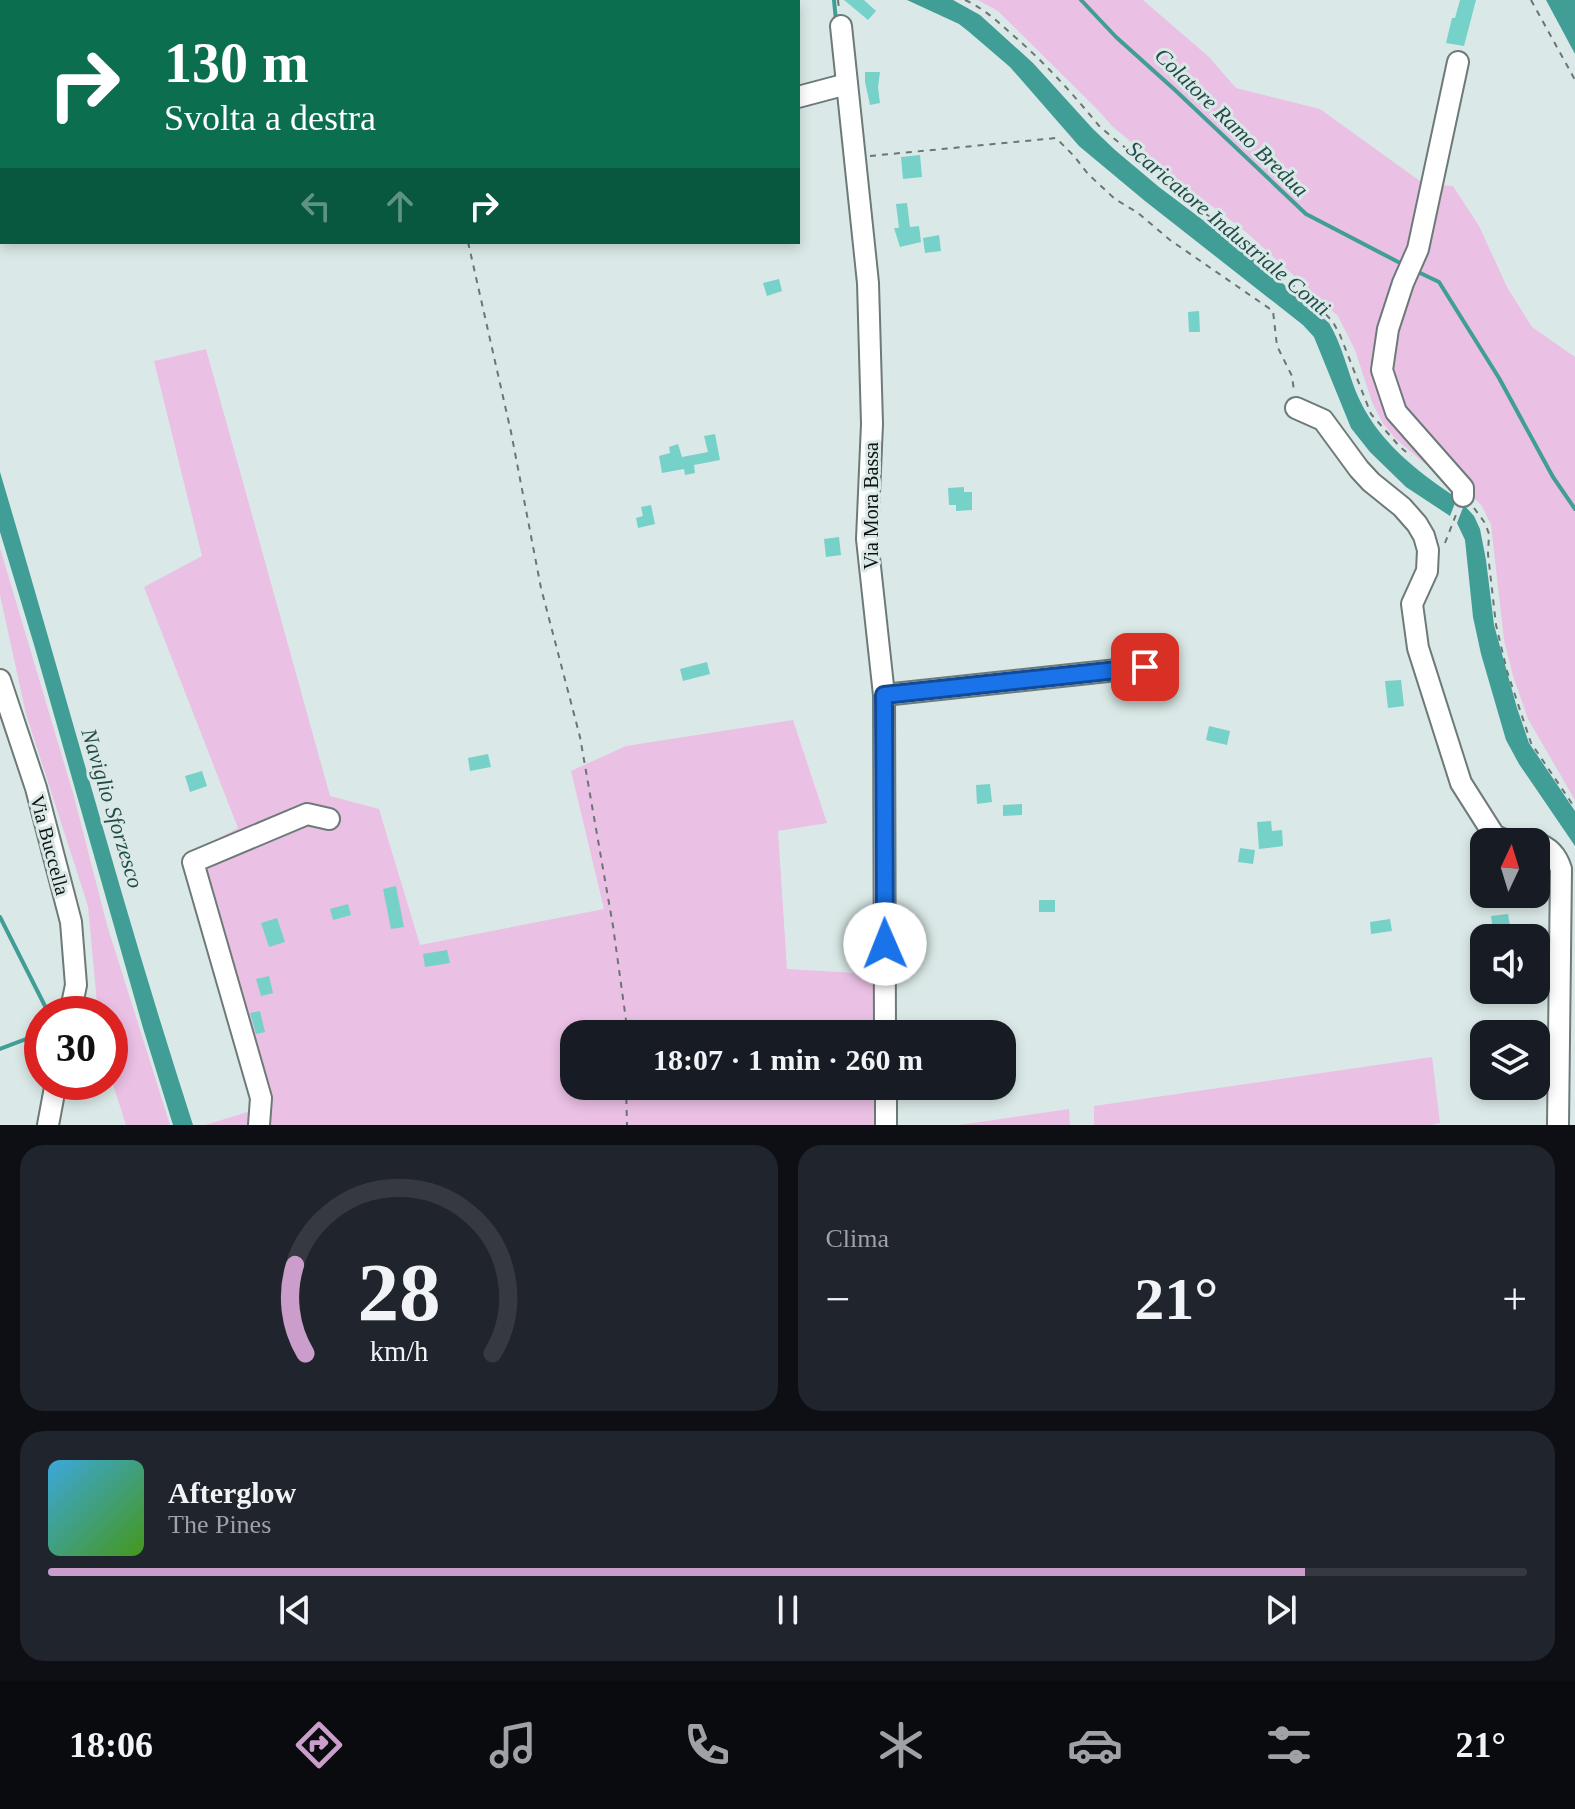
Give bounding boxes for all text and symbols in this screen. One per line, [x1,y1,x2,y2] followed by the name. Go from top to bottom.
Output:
[32,32,136,136] icon: right
[164,32,309,94] text: 130 m
[1150,43,1314,202] water label: Colatore Ramo Bredua
[164,98,376,138] text: Svolta a destra
[1122,136,1336,321] water label: Scaricatore Industriale Conti
[294,184,338,228] icon: left
[378,184,422,228] icon: ahead
[462,184,506,228] icon: right
[860,442,882,570] street label: Via Mora Bassa
[1111,633,1179,701] pin
[1123,645,1167,689] icon: arrive
[76,724,149,891] water label: Naviglio Sforzesco
[26,793,74,898] street label: Via Buccella
[1470,828,1550,908] north arrow
[1470,828,1550,1100] map controls
[843,902,927,986] position arrow
[1470,924,1550,1004] button: sound
[24,996,128,1100] speed limit sign: 30
[1470,1020,1550,1100] button: layers
[653,1043,923,1076] text: 18:07 · 1 min · 260 m
[826,1224,889,1253] text: Clima
[357,1246,440,1338] text: 28
[1134,1266,1218,1332] text: 21°
[826,1275,850,1324] text: −
[1502,1275,1527,1324] text: +
[369,1336,428,1367] text: km/h
[168,1476,296,1509] text: Afterglow
[168,1510,271,1539] text: The Pines
[273,1588,317,1632] icon: previous
[766,1588,810,1632] icon: pause
[1259,1588,1303,1632] icon: next
[291,1717,347,1773] icon: directions
[485,1717,541,1773] icon: music
[679,1717,735,1773] icon: phone
[873,1717,929,1773] icon: climate
[1067,1717,1123,1773] icon: car
[1261,1717,1317,1773] icon: filters
[69,1725,153,1765] text: 18:06
[1455,1725,1506,1765] text: 21°

